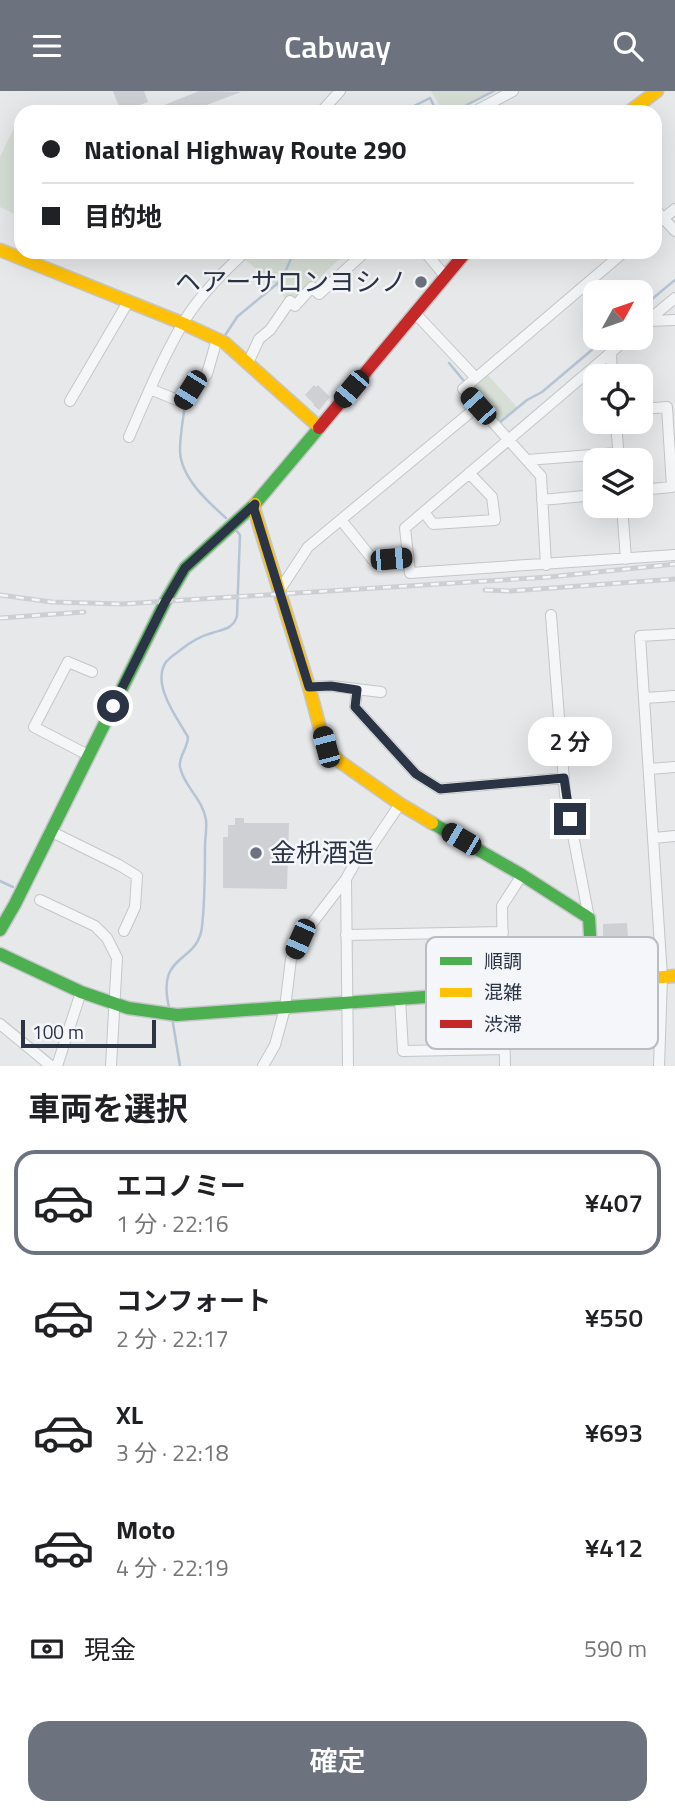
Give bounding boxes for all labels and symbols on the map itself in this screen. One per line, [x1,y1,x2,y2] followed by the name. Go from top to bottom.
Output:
[175,262,407,301] place label: ヘアーサロンヨシノ
[413,274,429,290] marker: ヘアーサロンヨシノ
[583,280,653,350] north arrow
[330,366,373,412] car
[170,367,211,413] car
[457,383,500,429] car
[370,547,413,571] car
[97,690,129,722] route start
[528,717,612,767] callout: 2 分
[311,724,342,770] car
[554,803,586,835] route end
[438,819,485,859] car
[270,833,374,872] place label: 金枡酒造
[248,845,264,861] marker: 金枡酒造
[282,916,319,962] car
[426,937,658,1049] legend
[484,946,522,975] text: 順調
[484,977,522,1006] text: 混雑
[484,1009,522,1038] text: 渋滞
[21,1017,156,1049] scale bar

